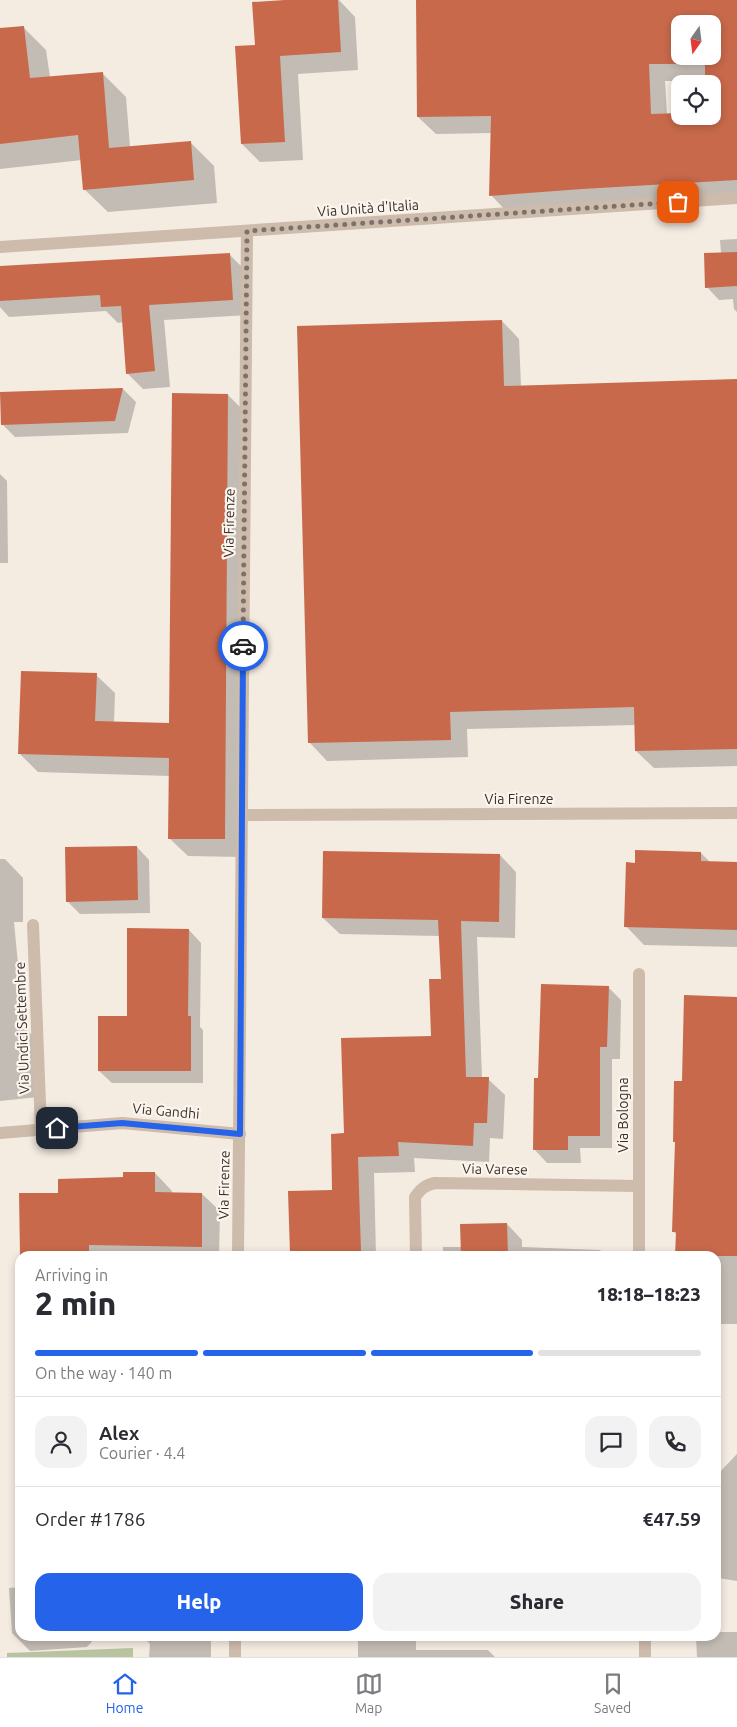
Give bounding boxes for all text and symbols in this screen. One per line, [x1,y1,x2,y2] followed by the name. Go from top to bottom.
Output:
[671,15,721,65] north arrow
[671,15,721,125] map controls
[671,75,721,125] button: locate
[657,181,699,223] pin
[664,188,692,216] icon: bag
[317,196,419,220] street label: Via Unità d'Italia
[220,488,238,558] street label: Via Firenze
[218,621,268,671] courier
[229,632,257,660] icon: car
[485,791,553,807] street label: Via Firenze
[12,962,32,1094] street label: Via Undici Settembre
[615,1077,631,1153] street label: Via Bologna
[132,1100,200,1122] street label: Via Gandhi
[36,1107,78,1149] pin
[43,1114,71,1142] icon: home
[215,1150,233,1220] street label: Via Firenze
[462,1160,528,1178] street label: Via Varese
[35,1266,108,1284] text: Arriving in
[596,1283,701,1305] text: 18:18–18:23
[35,1285,116,1321] text: 2 min
[35,1364,172,1382] text: On the way · 140 m
[35,1416,87,1468] button: person
[585,1416,637,1468] button: chat
[649,1416,701,1468] button: phone
[99,1422,139,1444] text: Alex
[99,1444,185,1462] text: Courier · 4.4
[35,1508,145,1530] text: Order #1786
[643,1508,701,1530] text: €47.59
[35,1573,363,1631] button: Help
[373,1573,701,1631] button: Share
[106,1670,143,1716] tab: Home
[355,1670,383,1716] tab: Map
[594,1670,631,1716] tab: Saved

